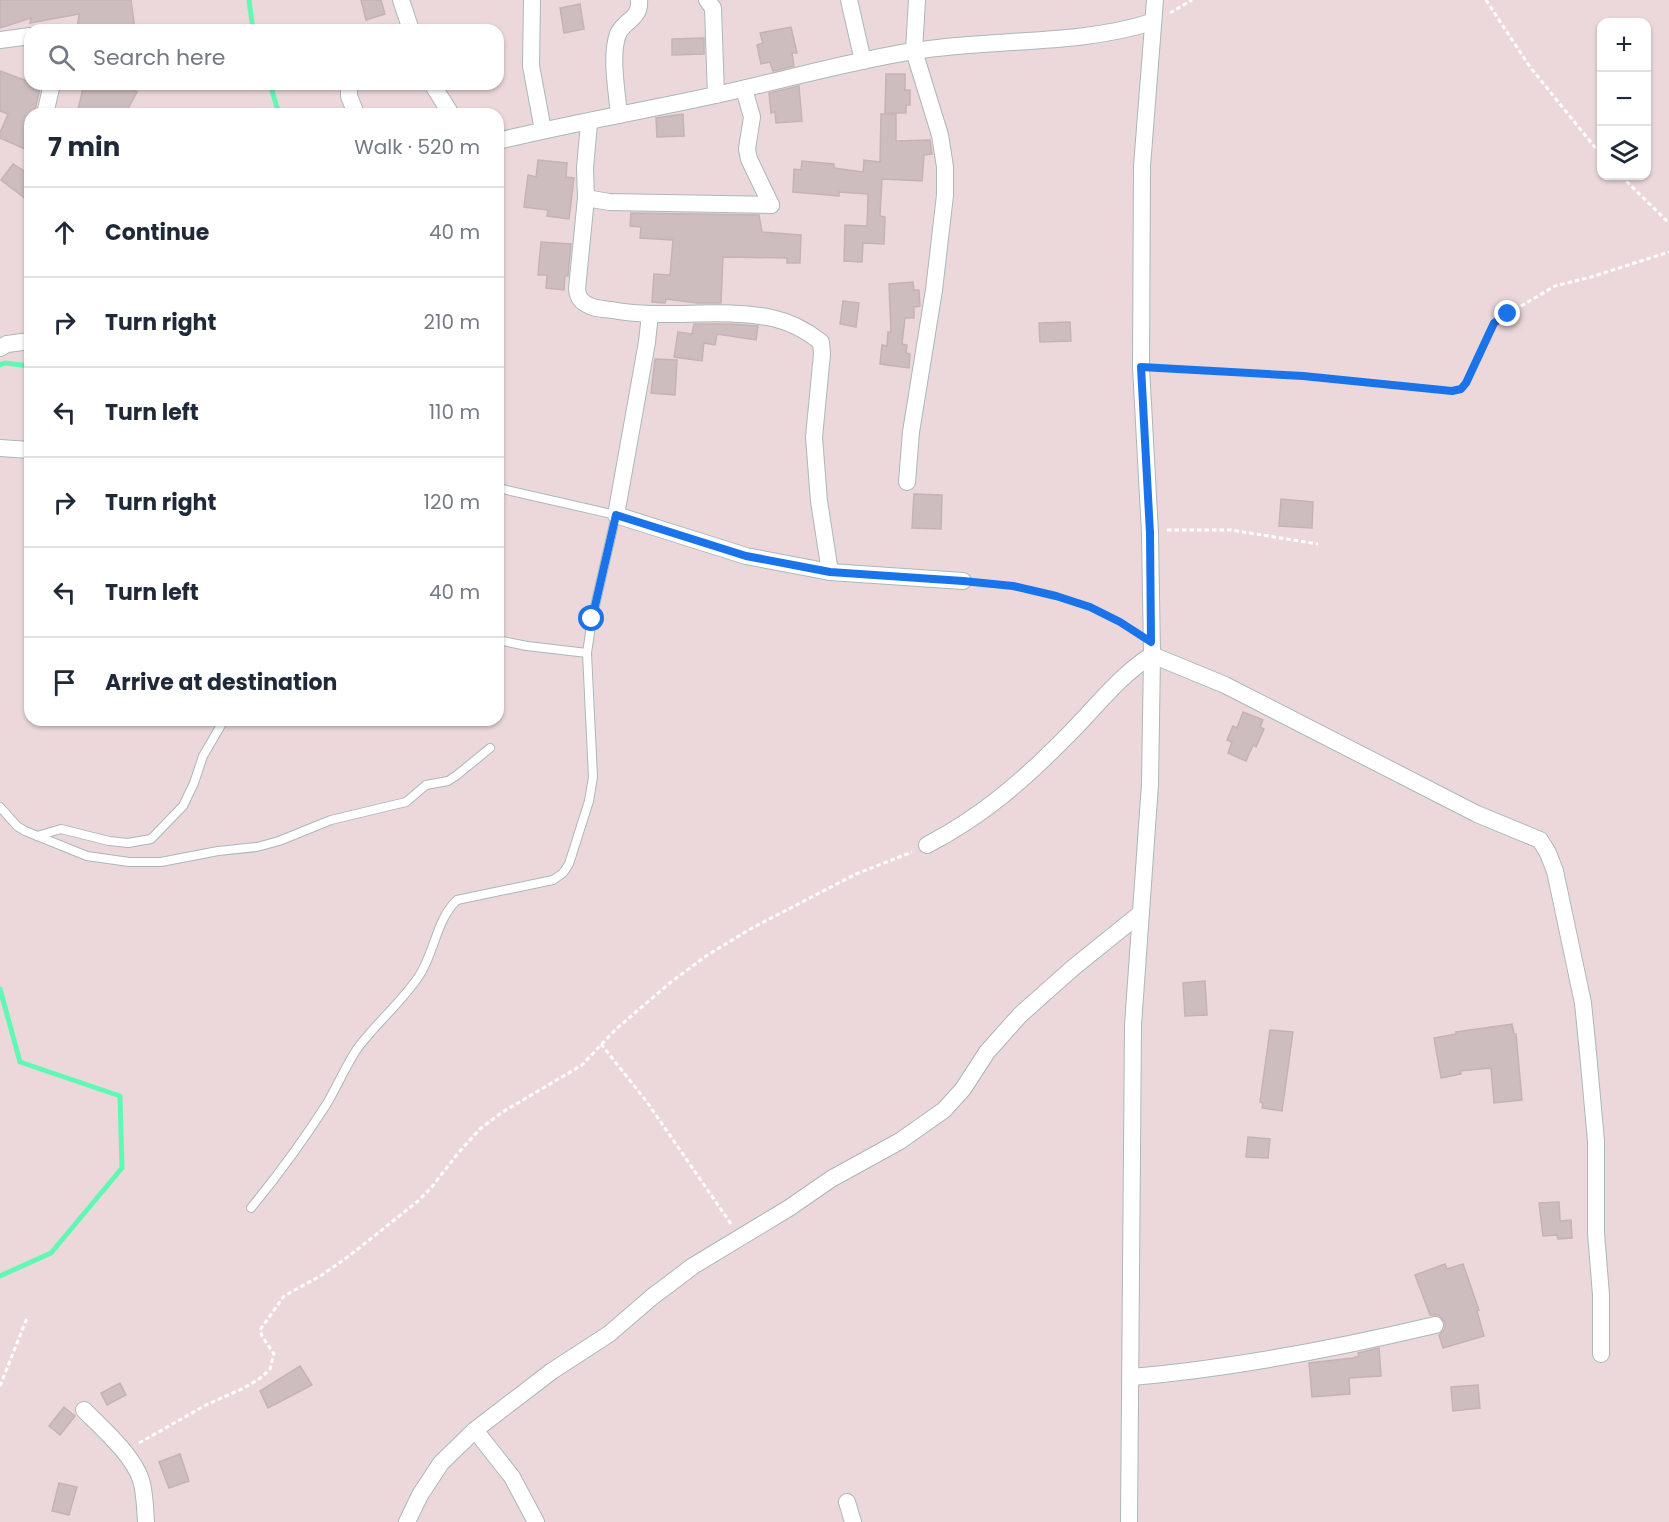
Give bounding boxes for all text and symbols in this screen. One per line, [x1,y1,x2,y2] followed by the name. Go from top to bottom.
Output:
[1597,18,1651,180] map controls
[1597,18,1651,72] button: +
[24,24,504,90] search box
[45,41,78,74] icon: search
[93,42,226,73] text: Search here
[1597,72,1651,126] button: −
[1597,126,1651,180] button: layers
[48,129,120,165] text: 7 min
[354,133,480,161] text: Walk · 520 m
[48,216,81,249] icon: ahead
[105,217,209,248] text: Continue
[429,218,480,246] text: 40 m
[1494,300,1520,326] route end
[48,306,81,339] icon: right
[105,307,216,338] text: Turn right
[424,308,480,336] text: 210 m
[48,396,81,429] icon: left
[105,397,199,428] text: Turn left
[429,398,480,426] text: 110 m
[48,486,81,519] icon: right
[105,487,216,518] text: Turn right
[424,488,480,516] text: 120 m
[48,576,81,609] icon: left
[105,577,199,608] text: Turn left
[429,578,480,606] text: 40 m
[578,605,604,631] route start
[48,666,81,699] icon: arrive
[105,667,337,698] text: Arrive at destination

